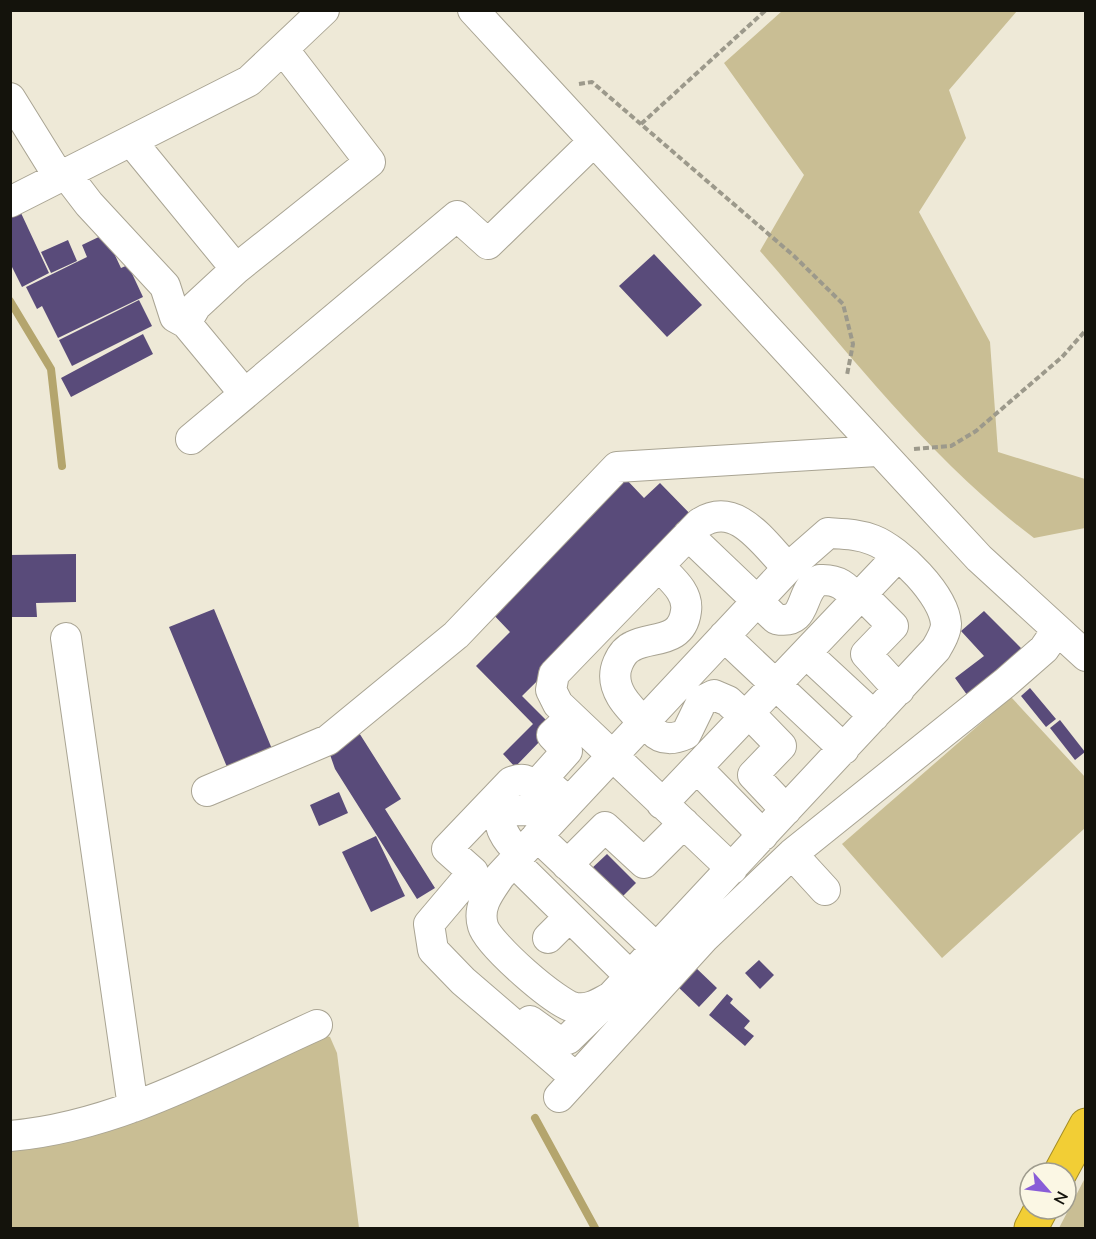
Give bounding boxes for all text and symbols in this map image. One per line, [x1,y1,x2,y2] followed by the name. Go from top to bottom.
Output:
[1018,1161,1078,1221] north arrow
[1050,1188,1073,1208] text: N

